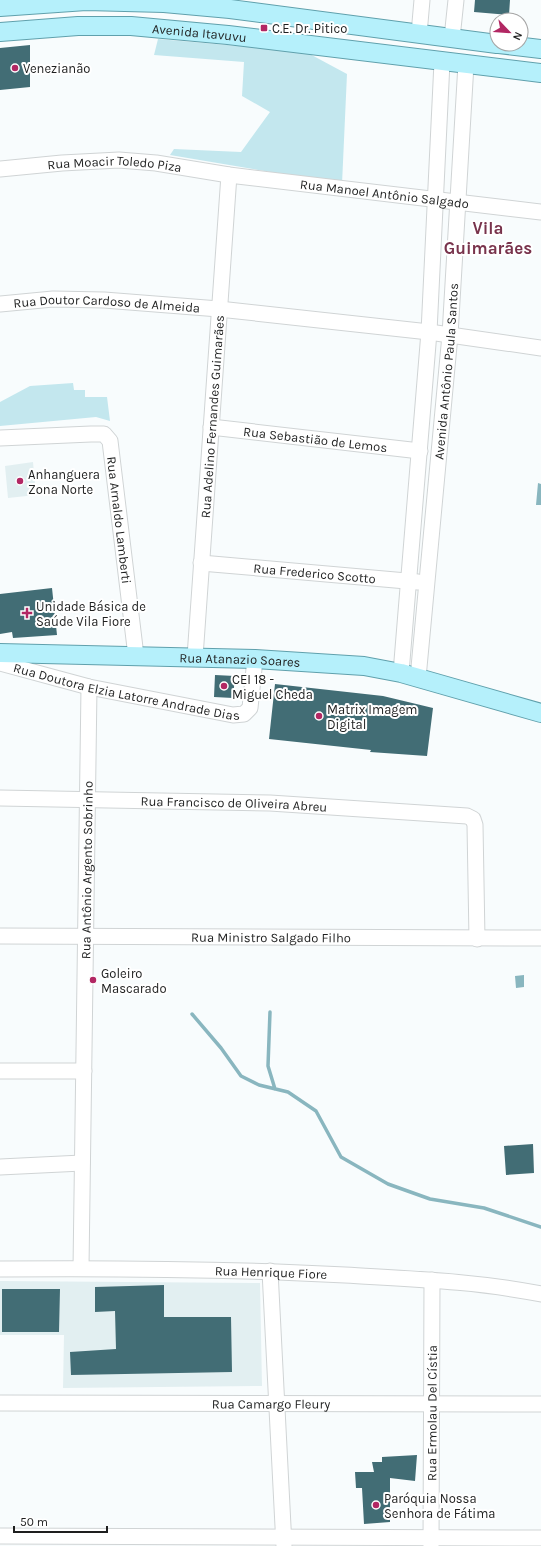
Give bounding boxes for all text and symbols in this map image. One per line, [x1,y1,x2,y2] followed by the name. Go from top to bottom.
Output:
[489,12,529,52] north arrow
[152,21,247,45] street label: Avenida Itavuvu
[272,21,347,36] place label: C.E. Dr. Pitico
[259,23,269,33] marker: C.E. Dr. Pitico
[510,30,525,42] text: N
[23,61,90,76] place label: Venezianão
[10,63,20,73] marker: Venezianão
[47,152,183,175] street label: Rua Moacir Toledo Piza
[299,176,470,211] street label: Rua Manoel Antônio Salgado
[444,218,532,258] district label: Vila Guimarães
[431,282,461,460] street label: Avenida Antônio Paula Santos
[13,291,201,315] street label: Rua Doutor Cardoso de Almeida
[197,314,227,519] street label: Rua Adelino Fernandes Guimarães
[242,423,388,455] street label: Rua Sebastião de Lemos
[104,456,135,585] street label: Rua Arnaldo Lamberti
[28,467,100,497] place label: Anhanguera Zona Norte
[15,476,25,486] marker: Anhanguera Zona Norte
[253,560,376,586] street label: Rua Frederico Scotto
[36,599,146,629] place label: Unidade Básica de Saúde Vila Fiore
[21,607,33,619] marker: Unidade Básica de Saúde Vila Fiore
[179,650,301,669] street label: Rua Atanazio Soares
[12,660,241,722] street label: Rua Doutora Elzia Latorre Andrade Dias
[232,672,313,702] place label: CEI 18 - Miguel Cheda
[219,681,229,691] marker: CEI 18 - Miguel Cheda
[327,702,418,732] place label: Matrix Imagem Digital
[314,711,324,721] marker: Matrix Imagem Digital
[78,781,95,959] street label: Rua Antônio Argento Sobrinho
[140,793,328,814] street label: Rua Francisco de Oliveira Abreu
[191,929,351,945] street label: Rua Ministro Salgado Filho
[101,966,167,996] place label: Goleiro Mascarado
[88,975,98,985] marker: Goleiro Mascarado
[215,1263,328,1282] street label: Rua Henrique Fiore
[424,1345,439,1481] street label: Rua Ermolau Del Cístia
[212,1396,330,1411] street label: Rua Camargo Fleury
[384,1491,495,1521] place label: Paróquia Nossa Senhora de Fátima
[371,1500,381,1510] marker: Paróquia Nossa Senhora de Fátima
[14,1508,107,1534] scale bar
[20,1515,48,1529] text: 50 m

